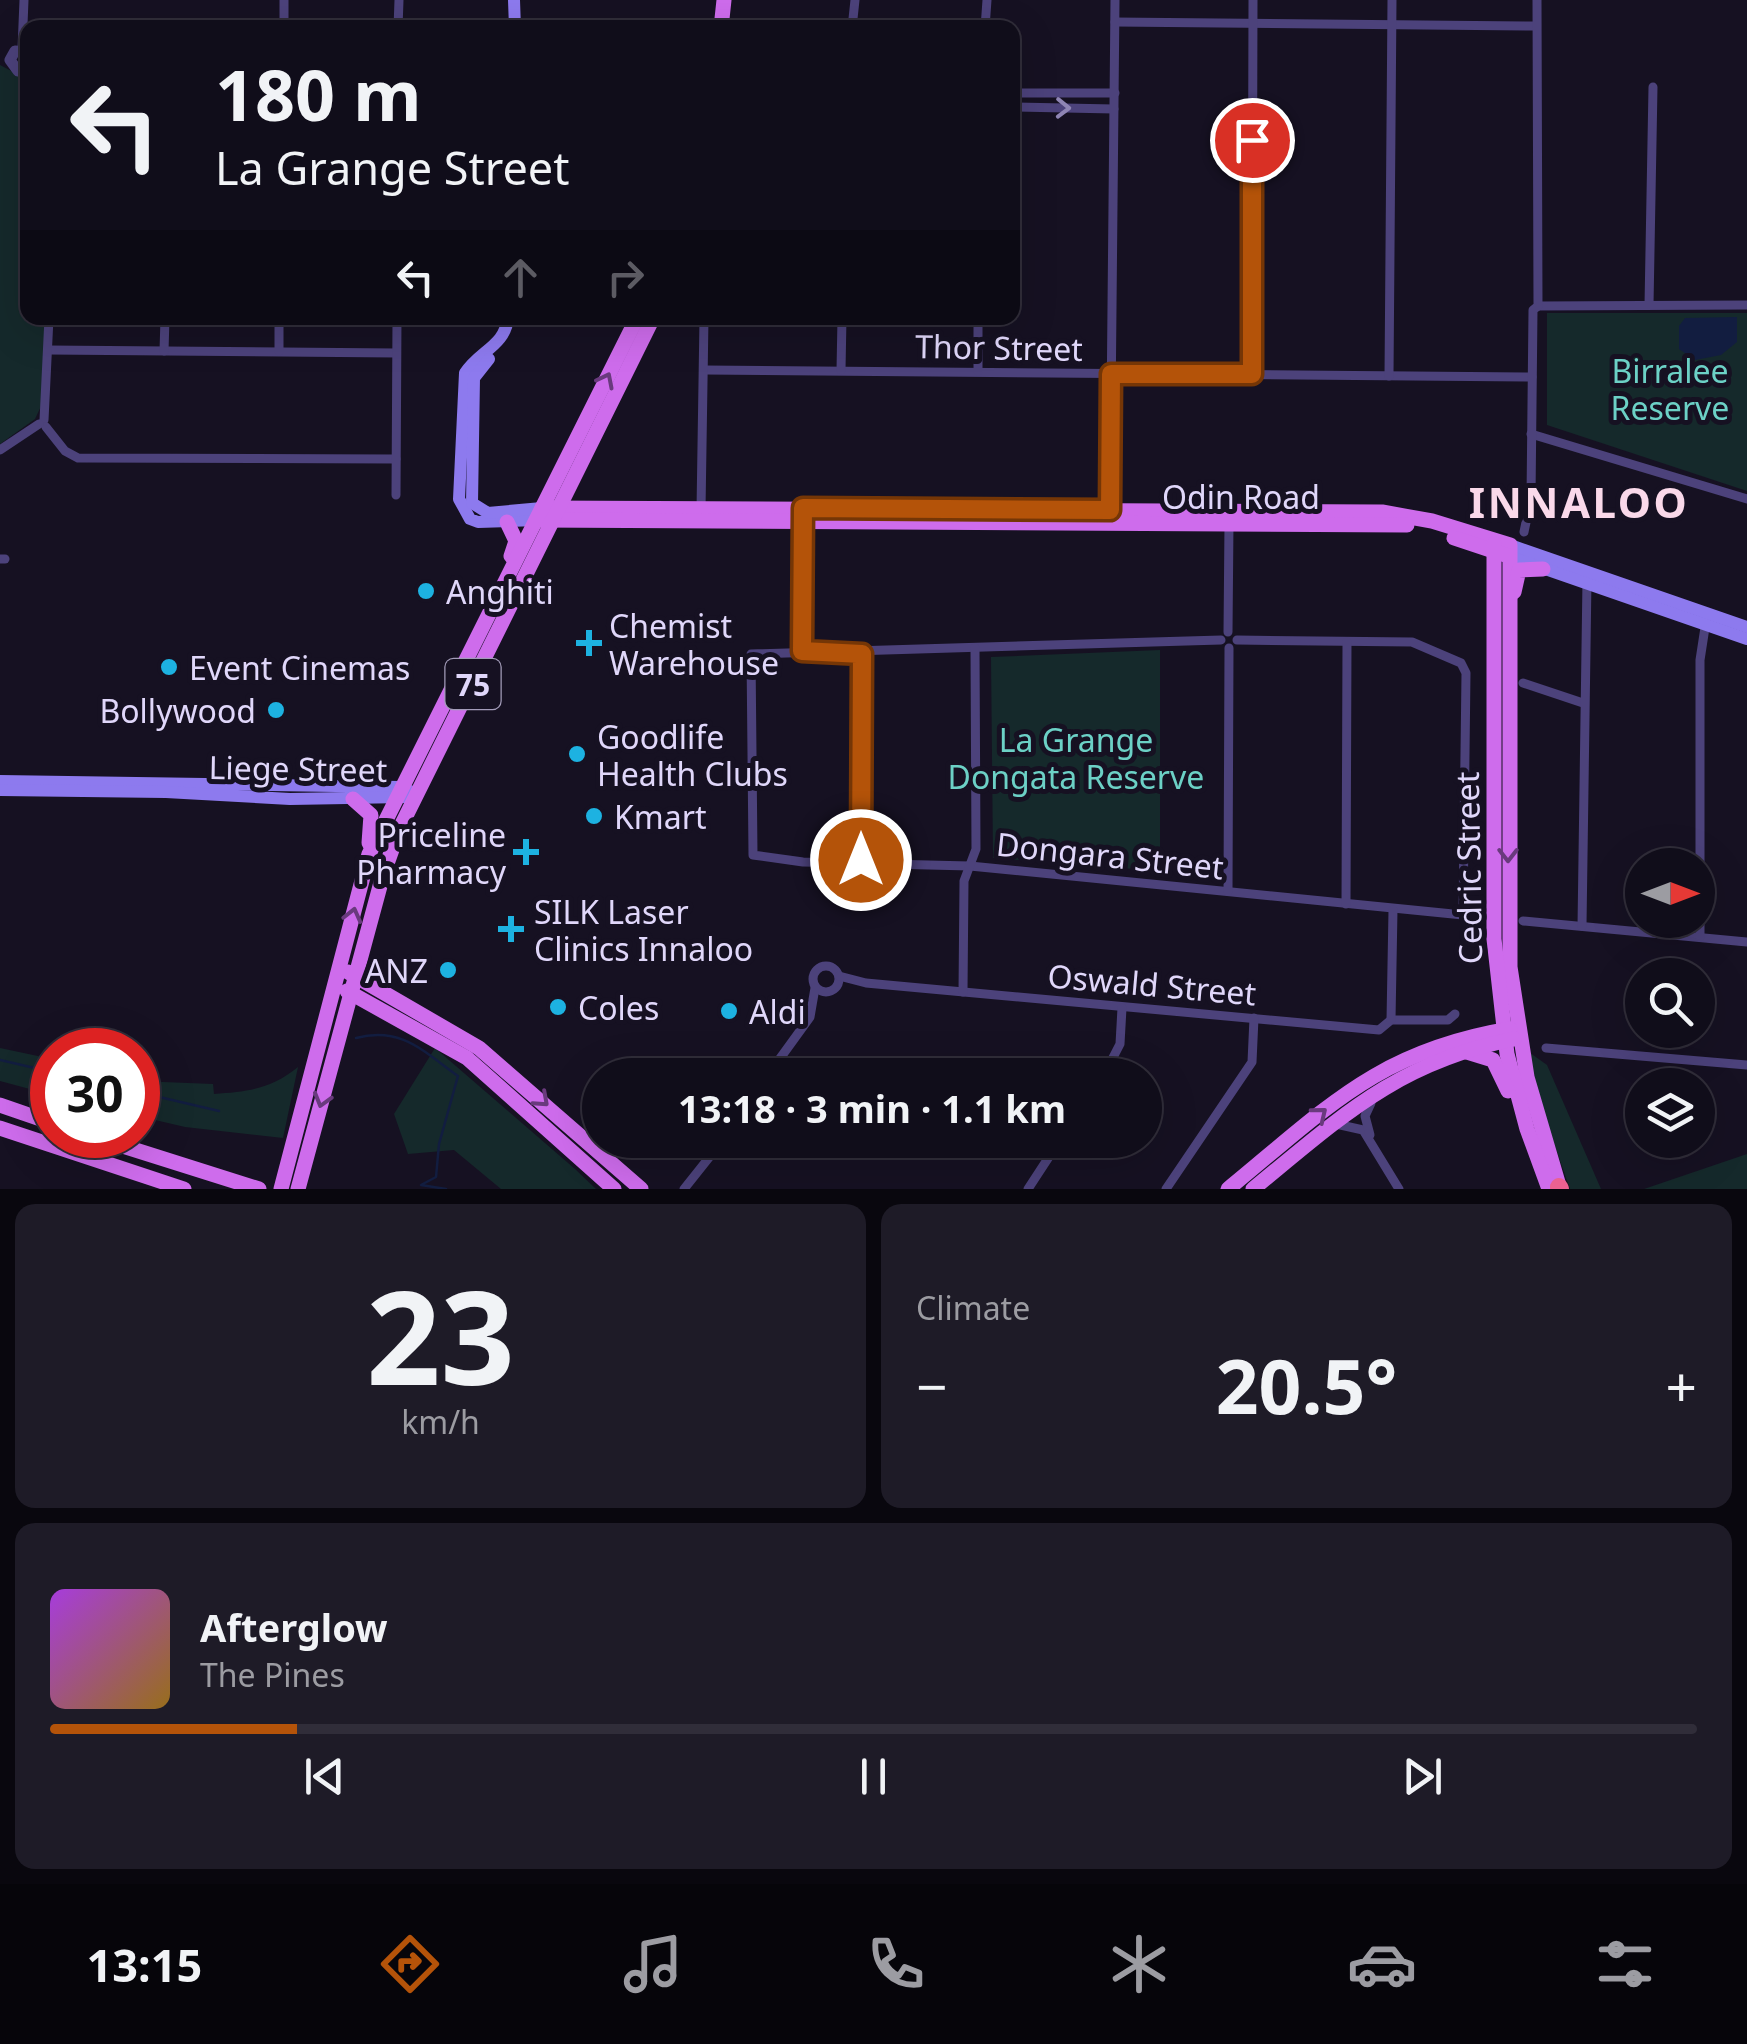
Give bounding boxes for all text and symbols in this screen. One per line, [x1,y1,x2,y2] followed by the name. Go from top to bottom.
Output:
[215,46,422,142] text: 180 m
[50,60,180,190] icon: left
[1056,97,1072,119] one-way arrow
[1210,98,1295,183] pin
[1225,113,1280,168] icon: arrive
[215,137,569,198] text: La Grange Street
[388,250,443,305] icon: left
[493,250,548,305] icon: ahead
[598,250,653,305] icon: right
[915,324,1083,370] street label: Thor Street
[1611,349,1729,429] park label: Birralee Reserve
[594,372,614,390] one-way arrow
[1469,473,1689,530] district label: INNALOO
[1162,475,1320,518] street label: Odin Road
[446,570,554,613] place label: Anghiti
[415,580,437,602] marker: Anghiti
[609,604,779,684] place label: Chemist Warehouse
[578,632,600,654] marker: Chemist Warehouse
[189,646,410,689] place label: Event Cinemas
[158,656,180,678] marker: Event Cinemas
[446,659,500,709] road number: 75
[99,689,256,732] place label: Bollywood
[265,699,287,721] marker: Bollywood
[597,715,788,795] place label: Goodlife Health Clubs
[948,718,1204,798] park label: La Grange Dongata Reserve
[566,743,588,765] marker: Goodlife Health Clubs
[208,745,388,791] street label: Liege Street
[1445,771,1491,965] street label: Cedric Street
[614,795,706,838] place label: Kmart
[583,805,605,827] marker: Kmart
[809,808,913,912] position arrow
[356,813,507,893] place label: Priceline Pharmacy
[994,822,1226,888] street label: Dongara Street
[515,841,537,863] marker: Priceline Pharmacy
[1497,848,1519,863] one-way arrow
[1625,848,1715,938] north arrow
[1625,848,1715,1158] map controls
[534,890,753,970] place label: SILK Laser Clinics Innaloo
[341,907,362,924] one-way arrow
[498,916,524,942] marker: SILK Laser Clinics Innaloo
[365,949,428,992] place label: ANZ
[1046,953,1258,1015] street label: Oswald Street
[1625,958,1715,1048] button: search
[437,959,459,981] marker: ANZ
[578,986,659,1029] place label: Coles
[749,990,806,1033] place label: Aldi
[547,996,569,1018] marker: Coles
[718,1000,740,1022] marker: Aldi
[30,1028,160,1158] speed limit sign: 30
[1625,1068,1715,1158] button: layers
[678,1082,1066,1134] text: 13:18 · 3 min · 1.1 km
[530,1088,549,1106] one-way arrow
[313,1091,334,1108] one-way arrow
[1309,1108,1327,1126] one-way arrow
[366,1246,515,1423] text: 23
[916,1286,1030,1329] text: Climate
[1216,1334,1397,1436] text: 20.5°
[916,1348,947,1423] text: −
[1666,1348,1697,1423] text: +
[401,1400,480,1443] text: km/h
[200,1601,388,1653] text: Afterglow
[200,1653,345,1696] text: The Pines
[297,1749,352,1804] icon: previous
[846,1749,901,1804] icon: pause
[1395,1749,1450,1804] icon: next
[375,1929,445,1999] icon: directions
[618,1929,688,1999] icon: music
[861,1929,931,1999] icon: phone
[1104,1929,1174,1999] icon: climate
[1347,1929,1417,1999] icon: car
[1590,1929,1660,1999] icon: filters
[87,1934,202,1995] text: 13:15

